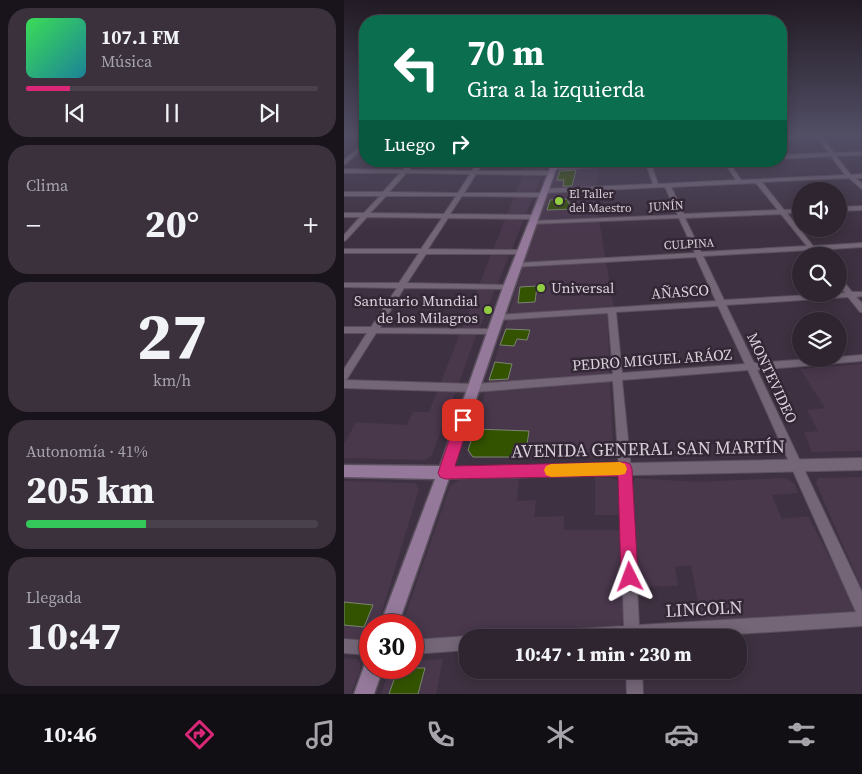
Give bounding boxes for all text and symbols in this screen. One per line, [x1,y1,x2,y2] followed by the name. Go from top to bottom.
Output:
[101,24,180,50] text: 107.1 FM
[467,29,544,77] text: 70 m
[384,35,449,100] icon: left
[101,50,152,72] text: Música
[467,74,645,104] text: Gira a la izquierda
[61,99,89,127] icon: previous
[158,99,186,127] icon: pause
[255,99,283,127] icon: next
[446,130,474,158] icon: right
[384,131,436,157] text: Luego
[26,174,68,196] text: Clima
[792,182,847,367] map controls
[792,182,847,237] button: sound
[569,186,632,216] place label: El Taller del Maestro
[553,195,565,207] marker: El Taller del Maestro
[647,197,684,215] street label: JUNÍN
[145,198,199,250] text: 20°
[26,206,41,244] text: −
[303,206,318,244] text: +
[663,235,715,253] street label: CULPINA
[792,247,847,302] button: search
[551,277,615,298] place label: Universal
[650,279,710,304] street label: AÑASCO
[535,282,547,294] marker: Universal
[354,290,479,328] place label: Santuario Mundial de los Milagros
[137,292,207,381] text: 27
[482,304,494,316] marker: Santuario Mundial de los Milagros
[792,312,847,367] button: layers
[742,329,803,427] street label: MONTEVIDEO
[571,343,733,376] street label: PEDRO MIGUEL ARÁOZ
[153,369,191,391] text: km/h
[442,399,484,441] pin
[449,406,477,434] icon: arrive
[511,434,785,463] street label: AVENIDA GENERAL SAN MARTÍN
[26,440,148,462] text: Autonomía · 41%
[26,464,154,516] text: 205 km
[603,550,655,602] position arrow
[26,586,82,608] text: Llegada
[665,594,743,623] street label: LINCOLN
[26,610,121,662] text: 10:47
[359,614,424,679] speed limit sign: 30
[514,641,692,667] text: 10:47 · 1 min · 230 m
[182,717,217,752] icon: directions
[303,717,338,752] icon: music
[423,717,458,752] icon: phone
[543,717,578,752] icon: climate
[664,717,699,752] icon: car
[784,717,819,752] icon: filters
[43,719,97,749] text: 10:46

